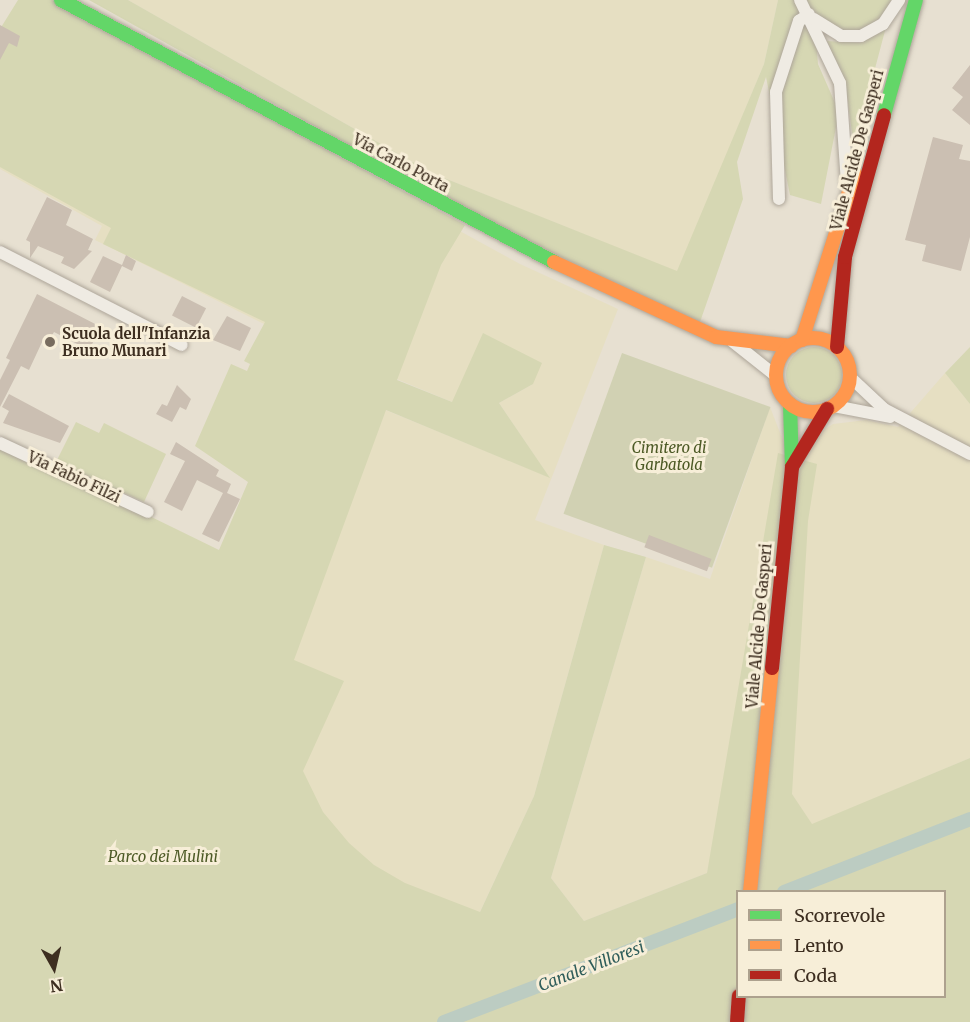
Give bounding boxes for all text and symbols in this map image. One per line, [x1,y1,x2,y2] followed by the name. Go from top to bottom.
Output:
[827,68,887,232] street label: Viale Alcide De Gasperi
[350,130,452,196] street label: Via Carlo Porta
[62,324,210,359] place label: Scuola dell"Infanzia Bruno Munari
[43,335,57,349] marker: Scuola dell"Infanzia Bruno Munari
[631,438,707,473] park label: Cimitero di Garbatola
[25,448,123,506] street label: Via Fabio Filzi
[743,543,775,709] street label: Viale Alcide De Gasperi
[108,848,218,866] park label: Parco dei Mulini
[736,890,946,998] legend
[794,904,885,927] text: Scorrevole
[794,934,844,957] text: Lento
[535,937,647,995] water label: Canale Villoresi
[24,938,84,998] north arrow
[794,964,837,987] text: Coda
[49,975,64,997] text: N

